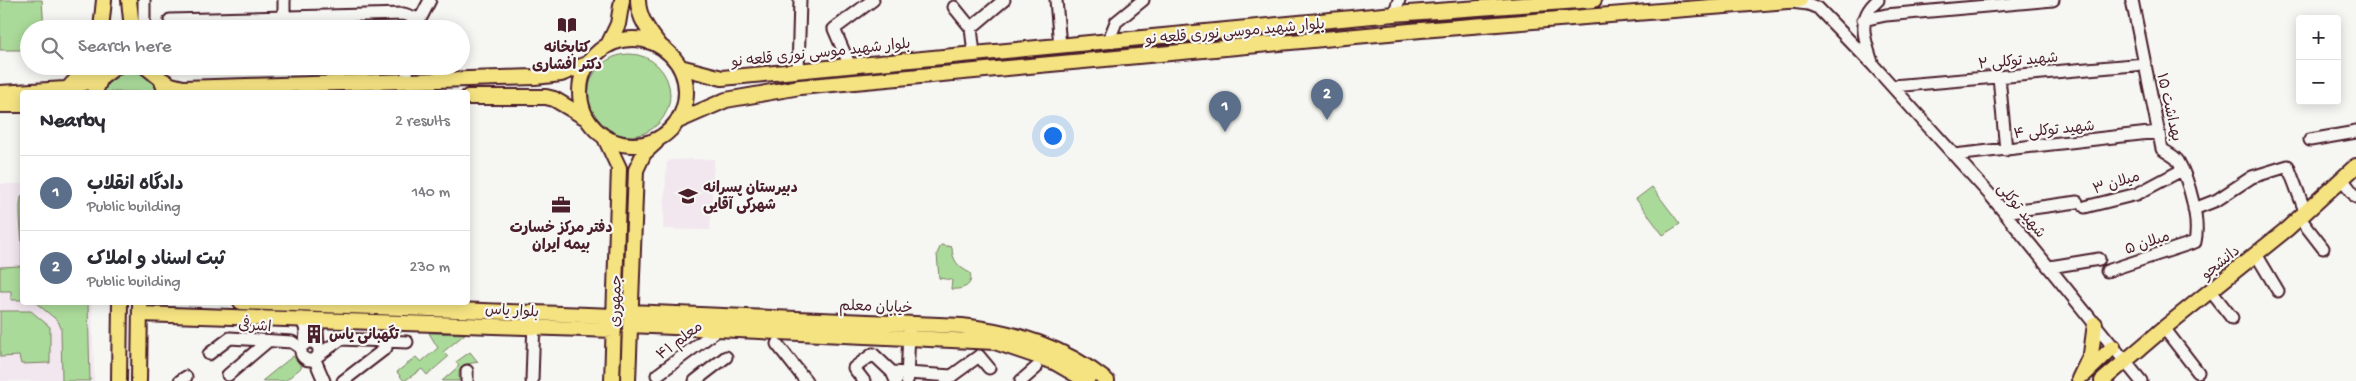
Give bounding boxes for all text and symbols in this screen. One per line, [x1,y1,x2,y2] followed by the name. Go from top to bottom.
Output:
[556,14,578,36] library icon: کتابخانه دکتر افشاری
[2296,15,2341,105] map controls
[2296,15,2341,60] button: +
[1144,16,1326,50] street label: بلوار شهید موسی نوری قلعه نو
[20,20,470,75] search box
[38,34,66,62] icon: search
[78,36,172,59] text: Search here
[730,36,912,72] street label: بلوار شهید موسی نوری قلعه نو
[532,40,602,75] place label: کتابخانه دکتر افشاری
[1977,50,2059,74] street label: شهید توکلی ۲
[2296,60,2341,105] button: −
[2151,72,2185,143] street label: بهداشت ۱۵
[1311,79,1343,120] pin: 2
[1209,91,1241,132] pin: 1
[40,110,105,135] text: Nearby
[395,113,450,132] text: 2 results
[2013,118,2096,144] street label: شهید توکلی ۴
[1040,123,1066,149] your location
[2091,168,2142,200] street label: میلان ۳
[87,174,183,197] text: دادگاه انقلاب
[703,180,798,215] place label: دبیرستان پسرانه شهرکی آقایی
[1992,180,2049,243] street label: شهید توکلی
[53,184,59,203] text: 1
[412,184,450,203] text: 140 m
[677,185,699,207] school or university icon: دبیرستان پسرانه شهرکی آقایی
[550,194,572,216] office icon: دفتر مرکز خسارت بیمه ایران
[87,199,181,218] text: Public building
[510,219,612,255] place label: دفتر مرکز خسارت بیمه ایران
[2123,228,2172,260] street label: میلان ۵
[2197,243,2244,285] street label: دانشجو
[87,249,225,272] text: ثبت اسناد و املاک
[52,259,60,278] text: 2
[410,259,450,278] text: 230 m
[87,274,181,293] text: Public building
[607,275,627,328] street label: جمهوری
[839,298,913,319] street label: خیابان معلم
[484,302,539,322] street label: بلوار یاس
[238,314,272,337] street label: اشرفی
[654,318,707,366] street label: معلم ۴۱
[303,323,325,345] building icon: تگهبانی یاس
[329,324,400,345] place label: تگهبانی یاس

